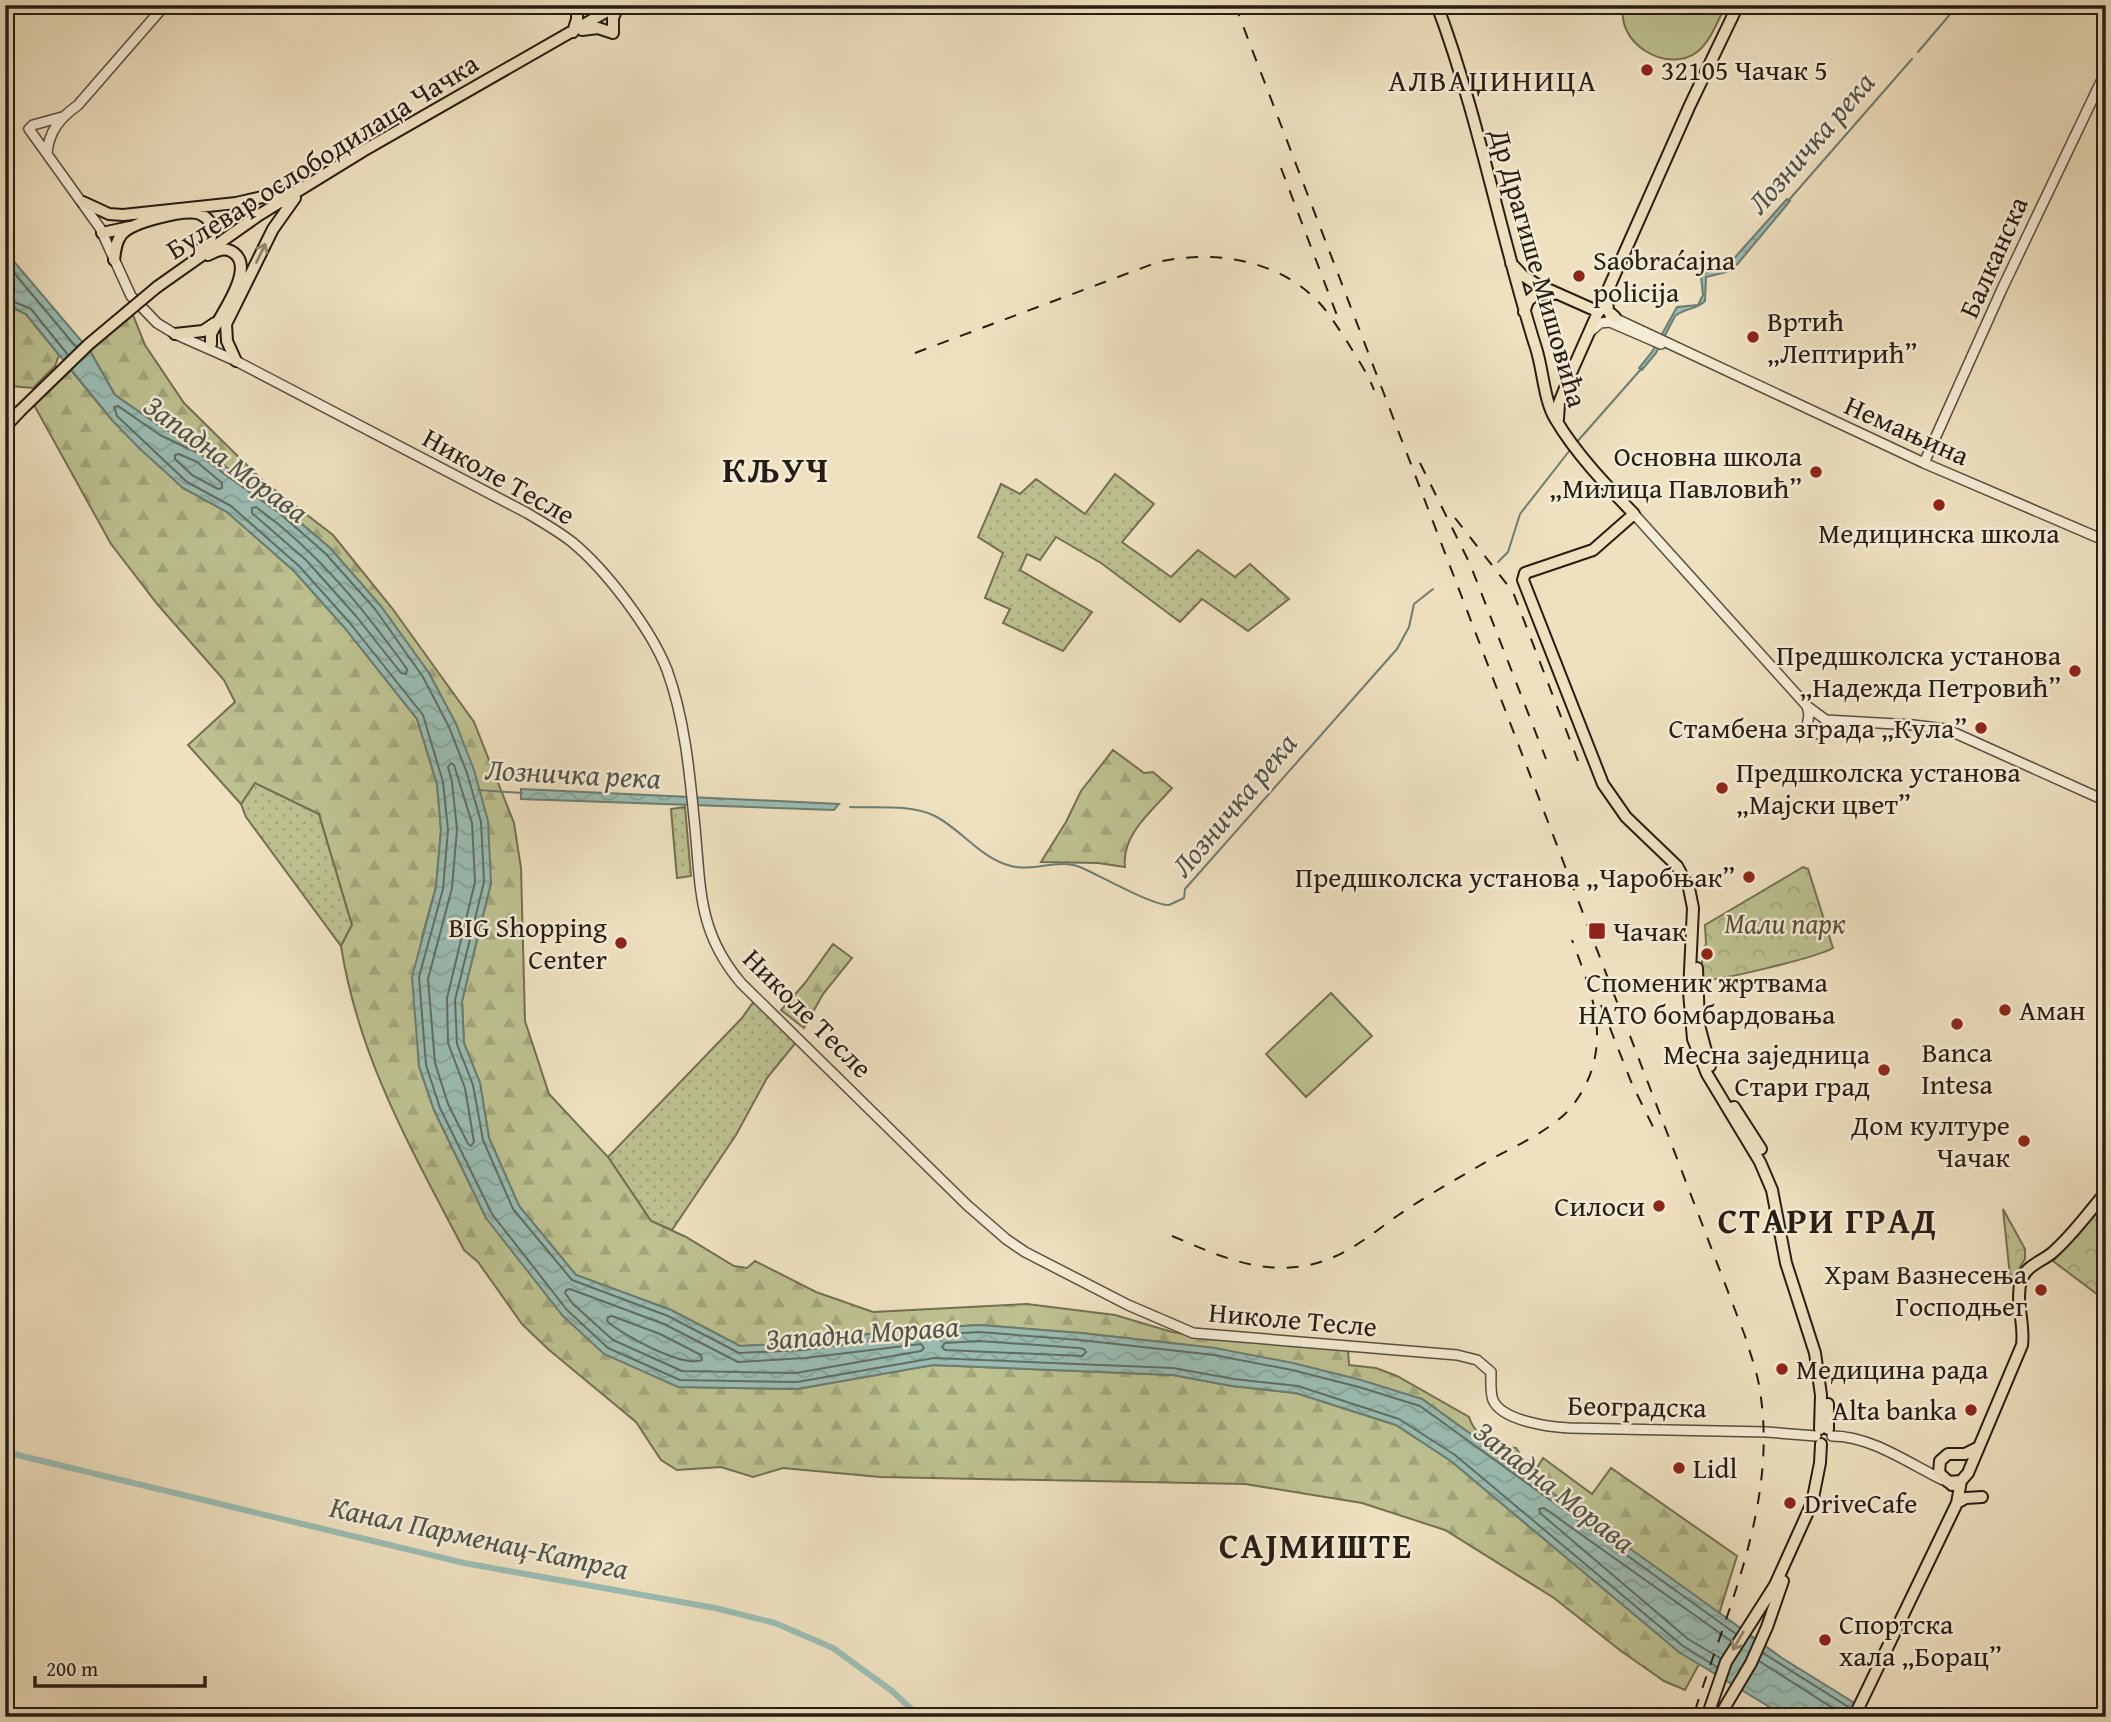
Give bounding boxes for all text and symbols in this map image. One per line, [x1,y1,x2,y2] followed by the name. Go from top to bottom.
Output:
[158,42,486,269] street label: Булевар ослободилаца Чачка
[1661,49,1828,90] place label: 32105 Чачак 5
[1388,58,1598,102] district label: АЛВАЏИНИЦА
[1736,61,1885,223] water label: Лозничка река
[1639,62,1655,78] marker: 32105 Чачак 5
[1480,123,1599,413] street label: Др Драгише Мишовића
[1948,189,2038,324] street label: Балканска
[1593,239,1736,312] place label: Saobraćajna policija
[255,243,268,264] one-way arrow
[1571,268,1587,284] marker: Saobraćajna policija
[1767,300,1917,373] place label: Вртић „Лептирић”
[1745,329,1761,345] marker: Вртић „Лептирић”
[135,383,318,533] water label: Западна Морава
[1838,384,1977,475] street label: Немањина
[416,417,583,534] street label: Николе Тесле
[1549,435,1803,508] place label: Основна школа „Милица Павловић”
[722,444,830,495] district label: КЉУЧ
[1808,464,1824,480] marker: Основна школа „Милица Павловић”
[1931,497,1947,513] marker: Медицинска школа
[1818,512,2060,553] place label: Медицинска школа
[1776,634,2062,707] place label: Предшколска установа „Надежда Петровић”
[2067,663,2083,679] marker: Предшколска установа „Надежда Петровић”
[1669,707,1967,748] place label: Стамбена зграда „Кула”
[1973,720,1989,736] marker: Стамбена зграда „Кула”
[1160,723,1307,886] water label: Лозничка река
[484,746,662,800] water label: Лозничка река
[1736,751,2021,824] place label: Предшколска установа „Мајски цвет”
[1714,780,1730,796] marker: Предшколска установа „Мајски цвет”
[1295,856,1735,897] place label: Предшколска установа „Чаробњак”
[1741,869,1757,885] marker: Предшколска установа „Чаробњак”
[1724,902,1846,943] park label: Мали парк
[448,906,607,979] place label: BIG Shopping Center
[1613,910,1687,951] place label: Чачак
[1587,921,1607,941] marker: Чачак
[613,935,629,951] marker: BIG Shopping Center
[734,939,882,1087] street label: Николе Тесле
[1699,946,1715,962] marker: Споменик жртвама НАТО бомбардовања
[1579,961,1836,1034] place label: Споменик жртвама НАТО бомбардовања
[2019,989,2086,1030] place label: Аман
[1997,1002,2013,1018] marker: Аман
[1949,1016,1965,1032] marker: Banca Intesa
[1921,1031,1994,1104] place label: Banca Intesa
[1663,1033,1871,1106] place label: Месна заједница Стари град
[1876,1062,1892,1078] marker: Месна заједница Стари град
[1850,1104,2010,1177] place label: Дом културе Чачак
[2016,1133,2032,1149] marker: Дом културе Чачак
[1554,1185,1645,1226] place label: Силоси
[1718,1195,1938,1246] district label: СТАРИ ГРАД
[1651,1198,1667,1214] marker: Силоси
[1824,1253,2028,1326] place label: Храм Вазнесења Господњег
[2033,1282,2049,1298] marker: Храм Вазнесења Господњег
[1207,1291,1379,1346] street label: Николе Тесле
[764,1303,960,1361] water label: Западна Морава
[1796,1348,1989,1389] place label: Медицина рада
[1774,1361,1790,1377] marker: Медицина рада
[1567,1384,1708,1427] street label: Београдска
[1832,1389,1958,1430] place label: Alta banka
[1963,1402,1979,1418] marker: Alta banka
[1465,1409,1645,1563] water label: Западна Морава
[1693,1447,1737,1488] place label: Lidl
[1671,1460,1687,1476] marker: Lidl
[1804,1482,1917,1523] place label: DriveCafe
[326,1484,633,1590] water label: Канал Парменац-Катрга
[1782,1495,1798,1511] marker: DriveCafe
[1219,1520,1413,1571] district label: САЈМИШТЕ
[1839,1603,2002,1676] place label: Спортска хала „Борац”
[1731,1631,1745,1651] one-way arrow
[1817,1632,1833,1648] marker: Спортска хала „Борац”
[35,1645,205,1689] scale bar
[46,1653,98,1684] text: 200 m

